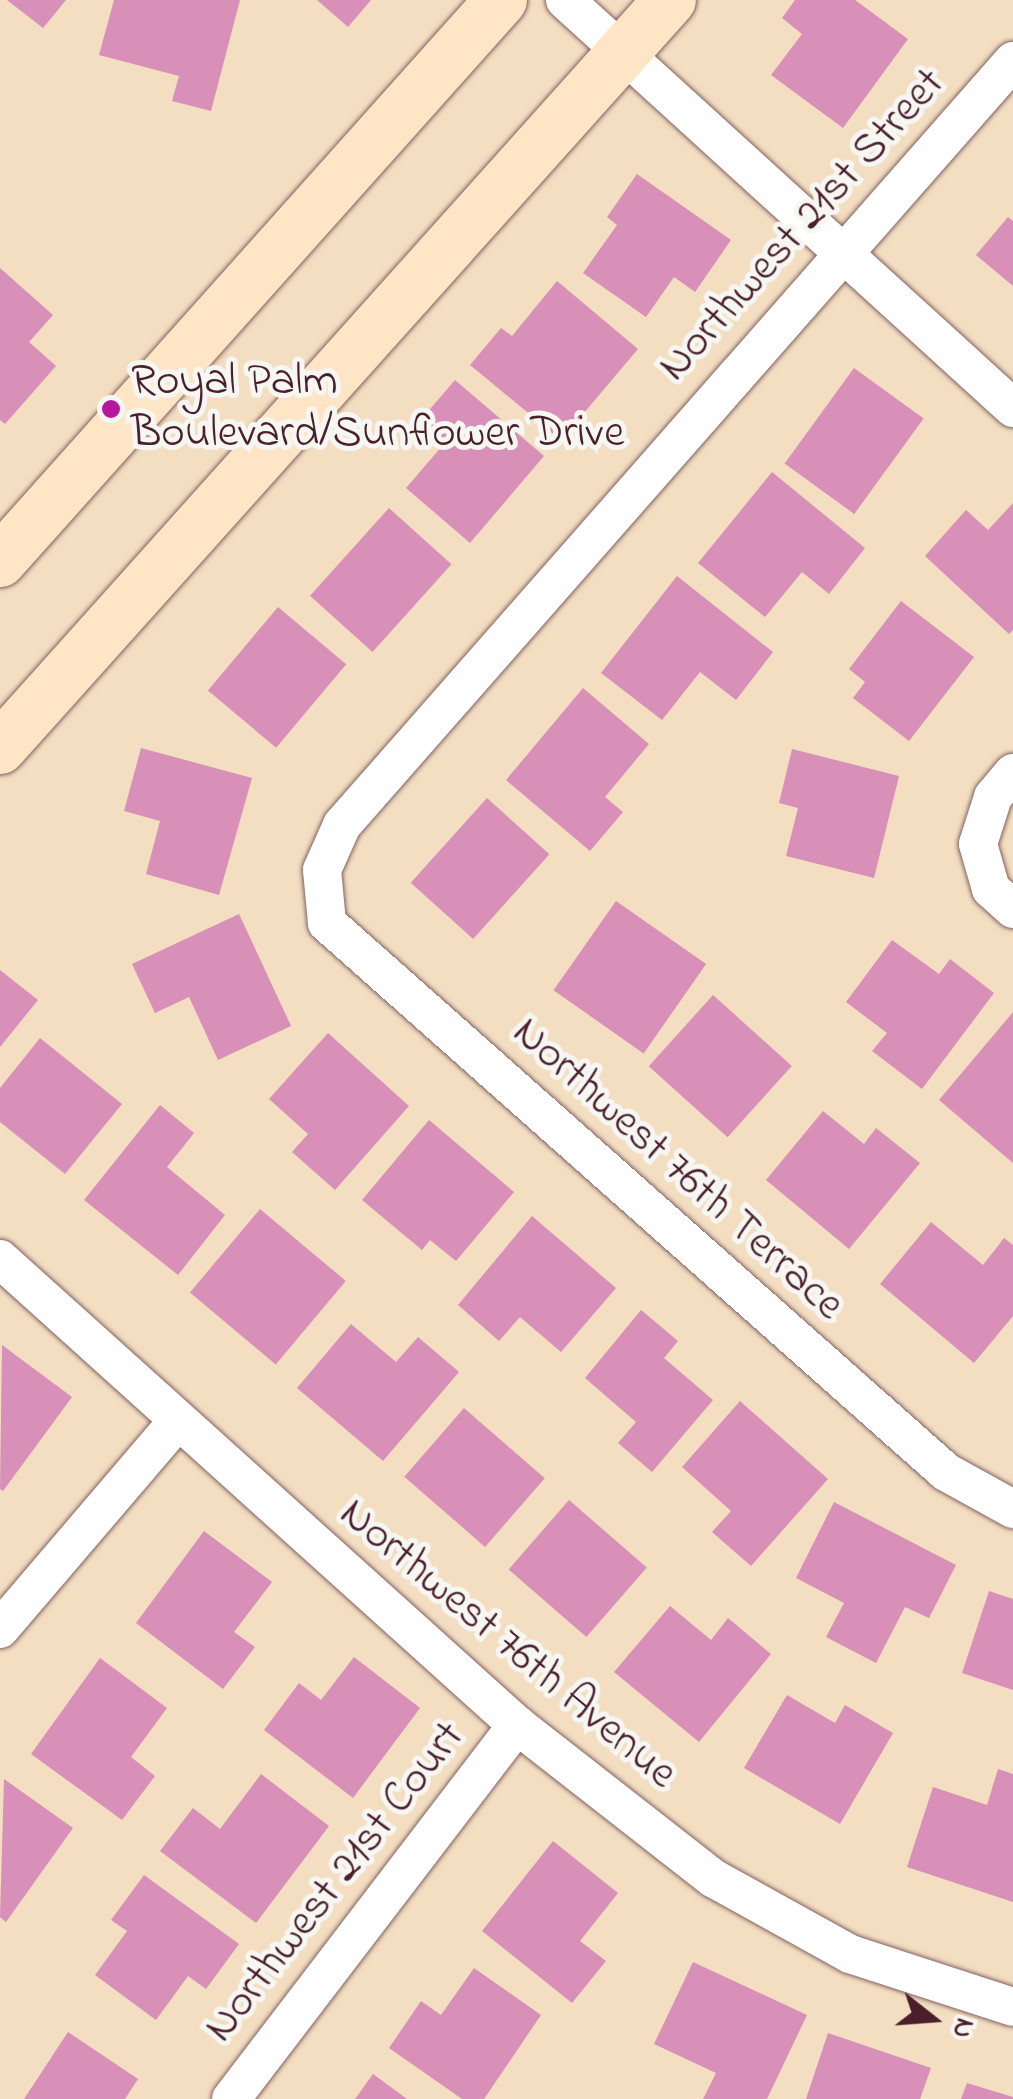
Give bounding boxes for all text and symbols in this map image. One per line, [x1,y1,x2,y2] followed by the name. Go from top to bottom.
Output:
[648,58,958,394] street label: Northwest 21st Street
[131,356,624,462] place label: Royal Palm Boulevard/Sunflower Drive
[100,398,122,420] marker: Royal Palm Boulevard/Sunflower Drive
[500,1007,854,1333] street label: Northwest 76th Terrace
[327,1488,687,1802] street label: Northwest 76th Avenue
[194,1712,478,2054] street label: Northwest 21st Court
[883,1969,983,2069] north arrow
[940,2013,985,2043] text: N

